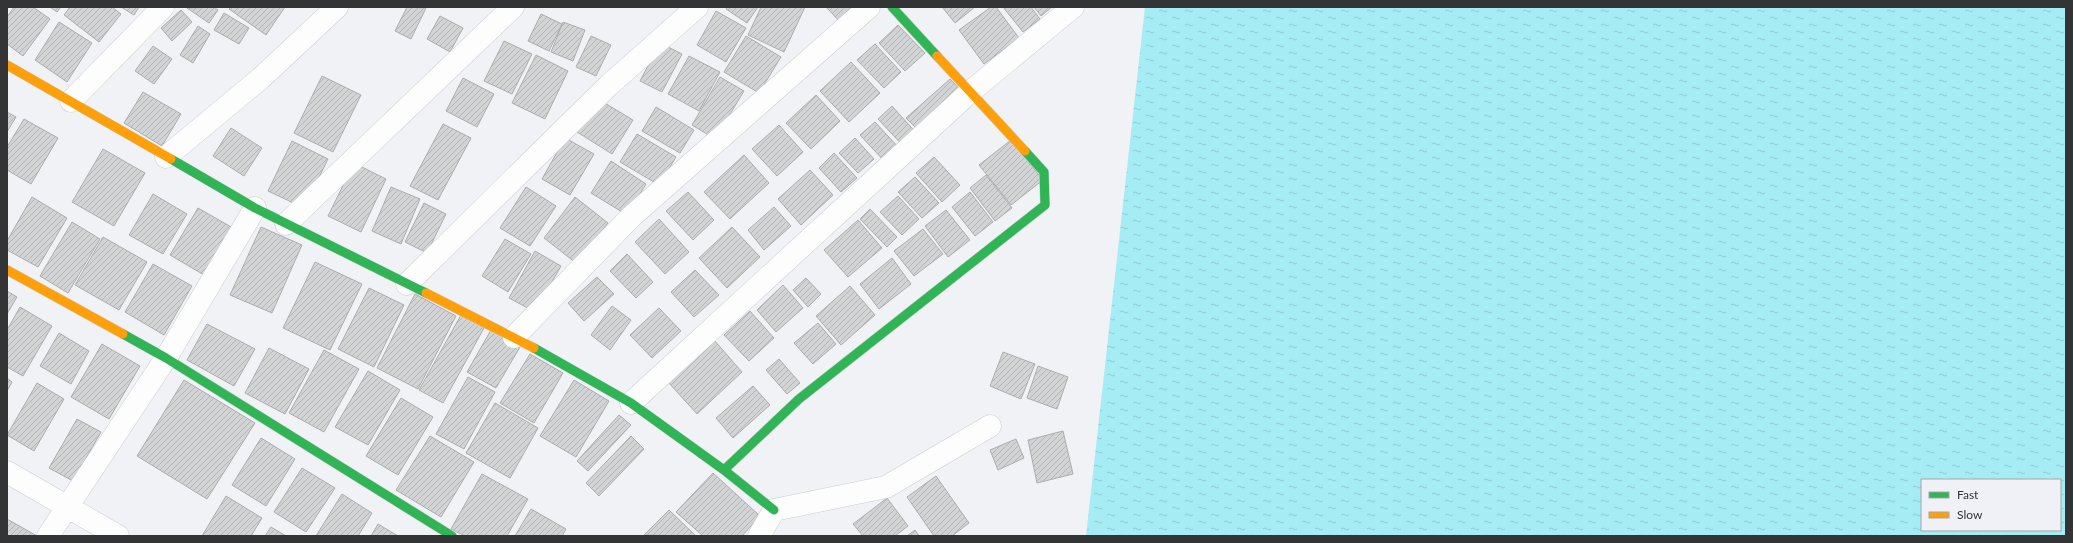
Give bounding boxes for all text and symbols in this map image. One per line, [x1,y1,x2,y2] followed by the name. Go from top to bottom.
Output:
[1921,479,2061,531] legend
[1957,487,1979,502] text: Fast
[1957,507,1983,522] text: Slow

